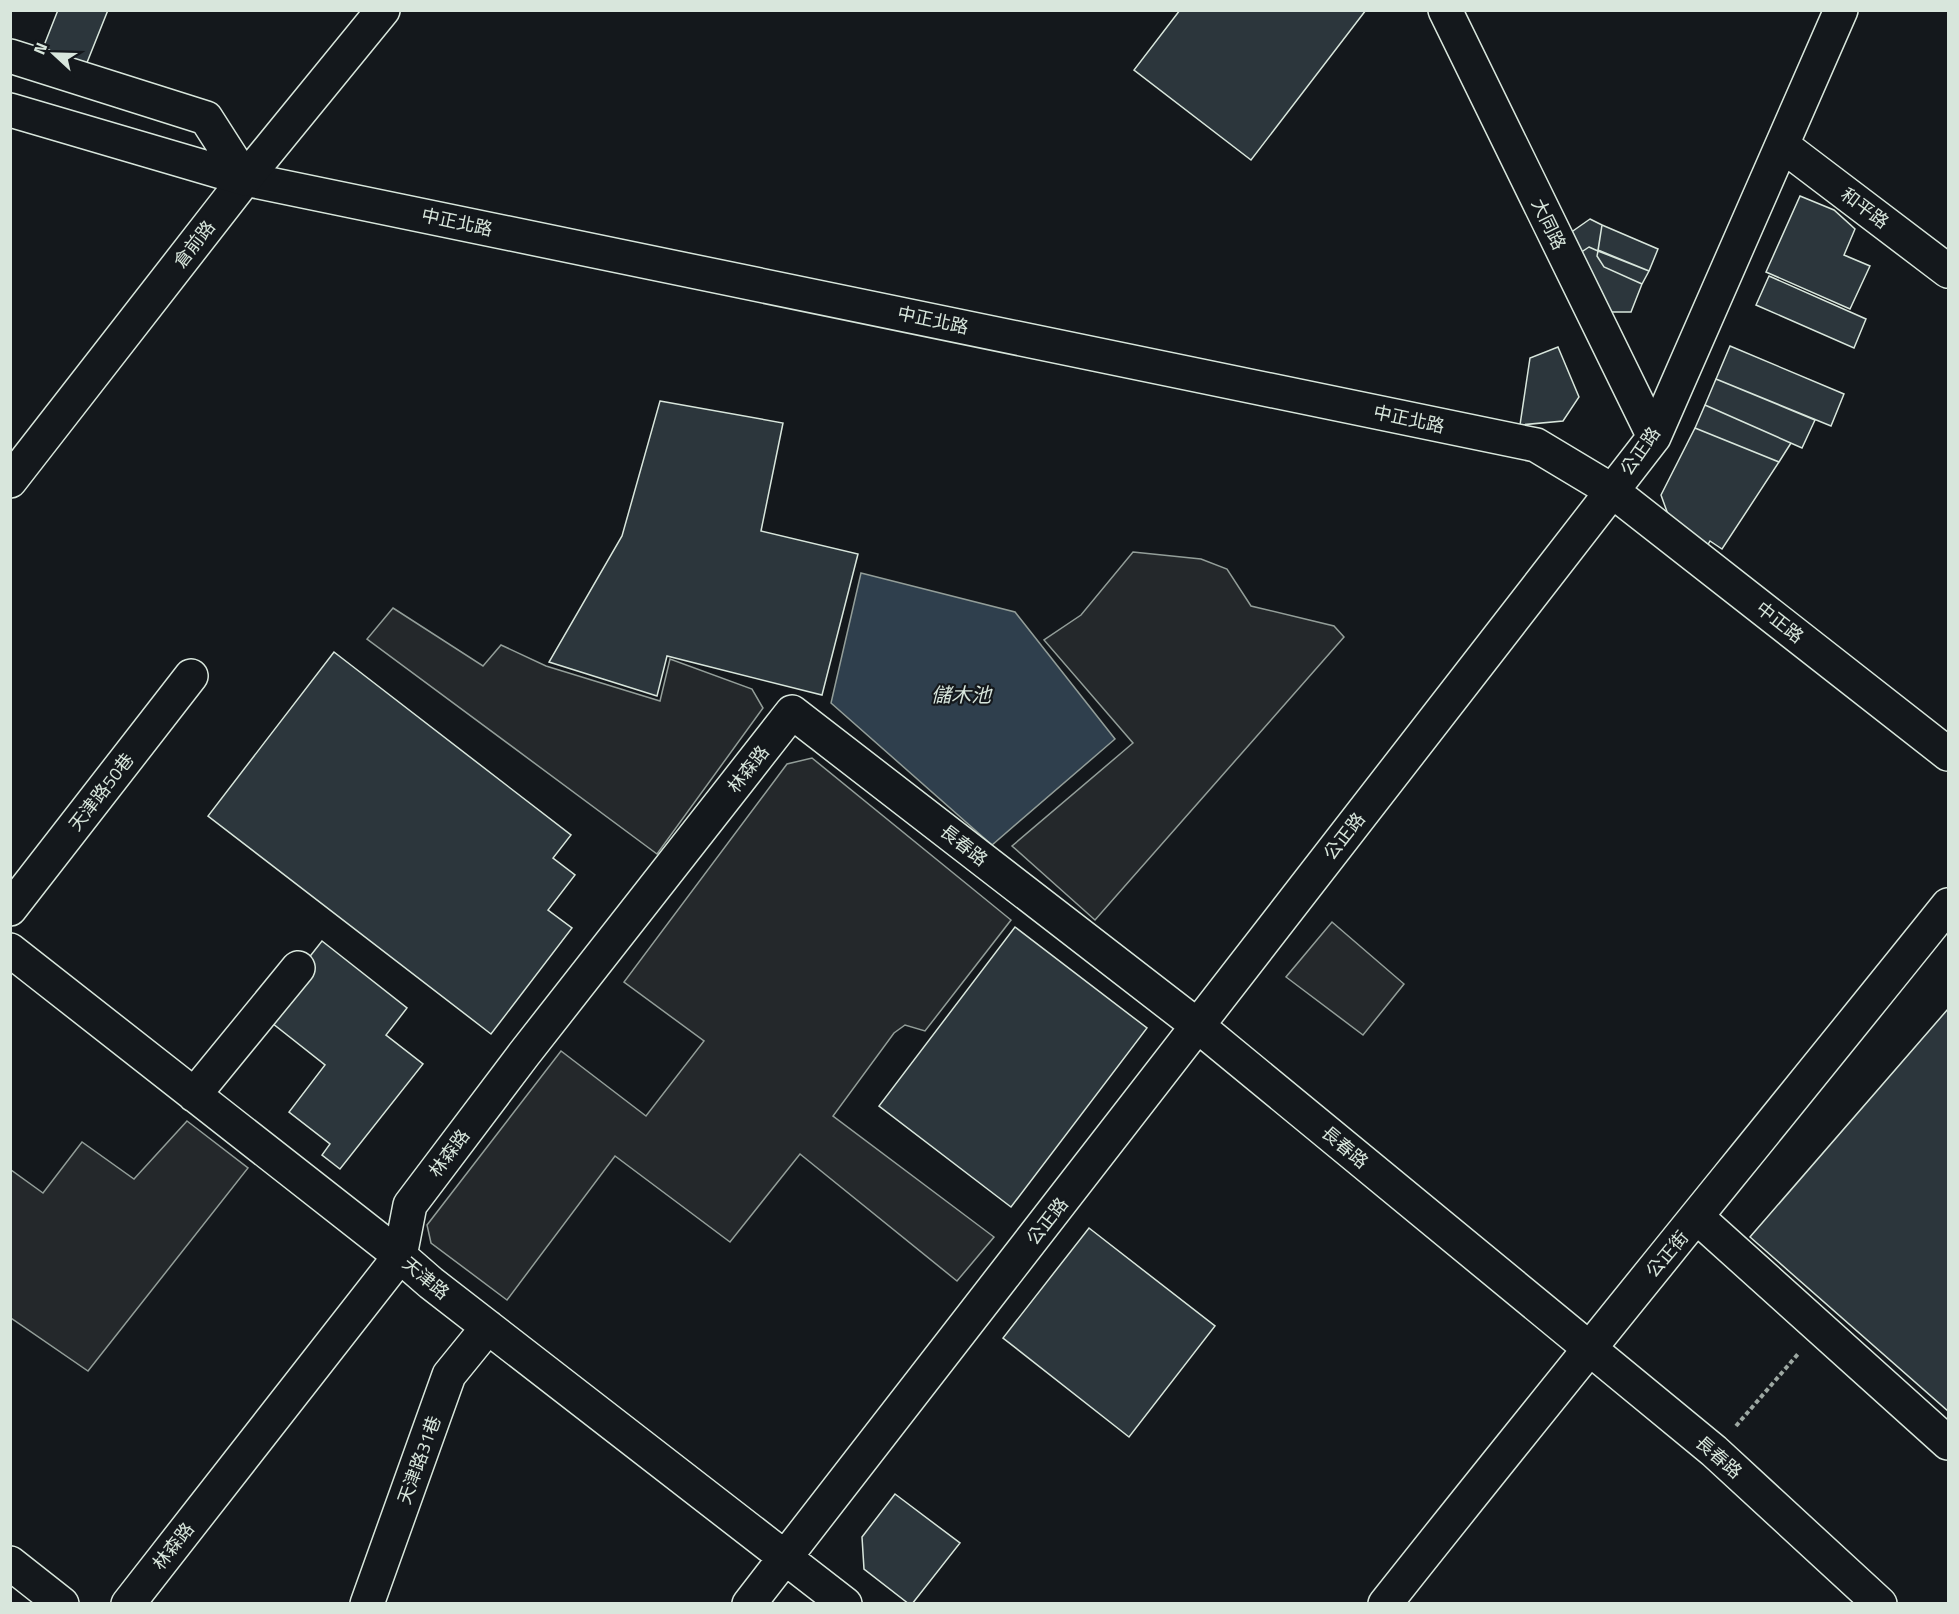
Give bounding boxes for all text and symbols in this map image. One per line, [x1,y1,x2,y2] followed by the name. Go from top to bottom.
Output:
[24,24,84,84] north arrow
[27,39,53,58] text: N
[1835,181,1895,235] street label: 和平路
[1525,194,1573,254] street label: 大同路
[419,201,495,243] street label: 中正北路
[167,214,221,274] street label: 倉前路
[895,299,971,341] street label: 中正北路
[1371,398,1447,440] street label: 中正北路
[1613,421,1667,481] street label: 公正路
[1750,595,1810,649] street label: 中正路
[931,679,993,710] water label: 儲木池
[721,739,775,799] street label: 林森路
[62,747,140,837] street label: 天津路50巷
[1317,806,1371,866] street label: 公正路
[934,818,994,872] street label: 長春路
[1316,1119,1374,1175] street label: 長春路
[422,1123,476,1183] street label: 林森路
[1020,1191,1074,1251] street label: 公正路
[1639,1225,1695,1283] street label: 公正街
[397,1250,455,1306] street label: 天津路
[391,1412,447,1508] street label: 天津路31巷
[1690,1429,1748,1485] street label: 長春路
[146,1516,200,1576] street label: 林森路

